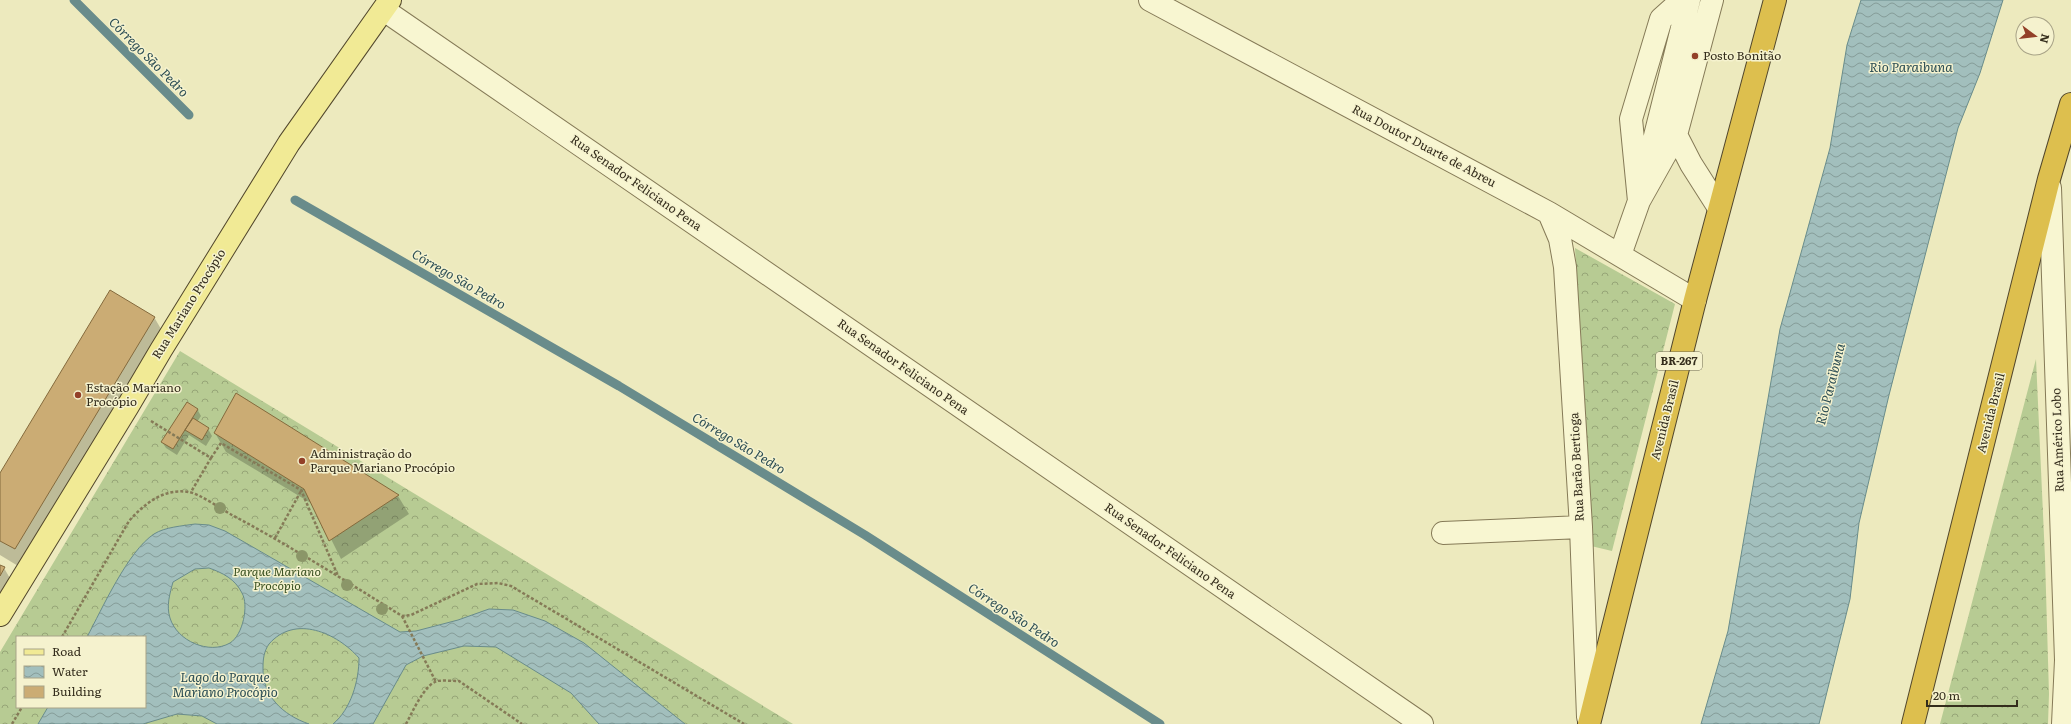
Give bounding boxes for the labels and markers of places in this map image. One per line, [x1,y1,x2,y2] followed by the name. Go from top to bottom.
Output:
[1703,46,1781,64] place label: Posto Bonitão
[1690,51,1700,61] marker: Posto Bonitão
[86,378,181,410] place label: Estação Mariano Procópio
[73,390,83,400] marker: Estação Mariano Procópio
[310,444,455,476] place label: Administração do Parque Mariano Procópio
[297,456,307,466] marker: Administração do Parque Mariano Procópio

